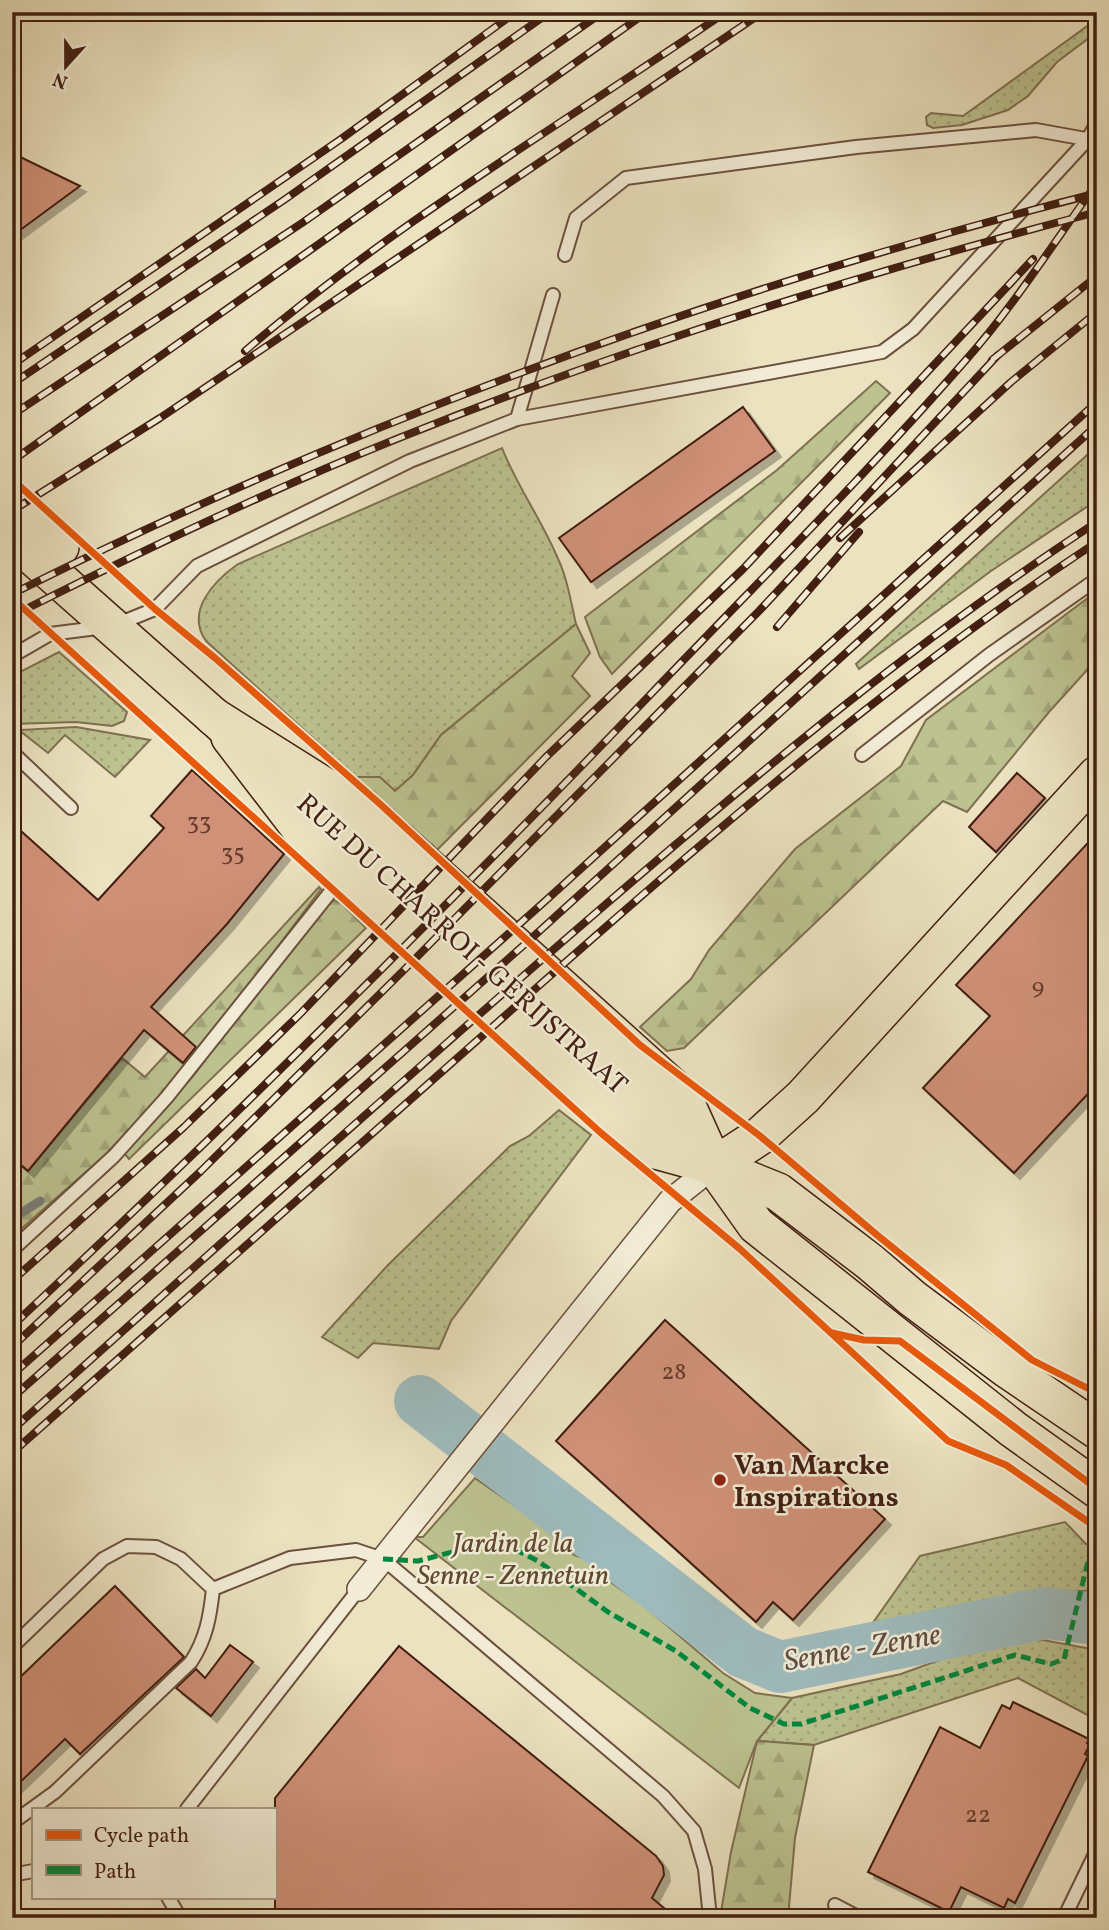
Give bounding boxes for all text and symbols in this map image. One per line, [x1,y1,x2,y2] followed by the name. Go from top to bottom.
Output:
[32,32,102,102] north arrow
[49,65,72,95] text: N
[287,785,635,1104] street label: RUE DU CHARROI - GERIJSTRAAT
[187,806,211,840] house number: 33
[221,837,245,871] house number: 35
[1032,971,1044,1005] house number: 9
[661,1356,687,1390] house number: 28
[734,1447,899,1518] place label: Van Marcke Inspirations
[712,1472,728,1488] marker: Van Marcke Inspirations
[417,1525,609,1596] park label: Jardin de la Senne - Zennetuin
[781,1615,944,1683] water label: Senne - Zenne
[965,1799,991,1833] house number: 22
[32,1808,276,1898] legend
[94,1822,189,1851] text: Cycle path
[94,1858,136,1887] text: Path

